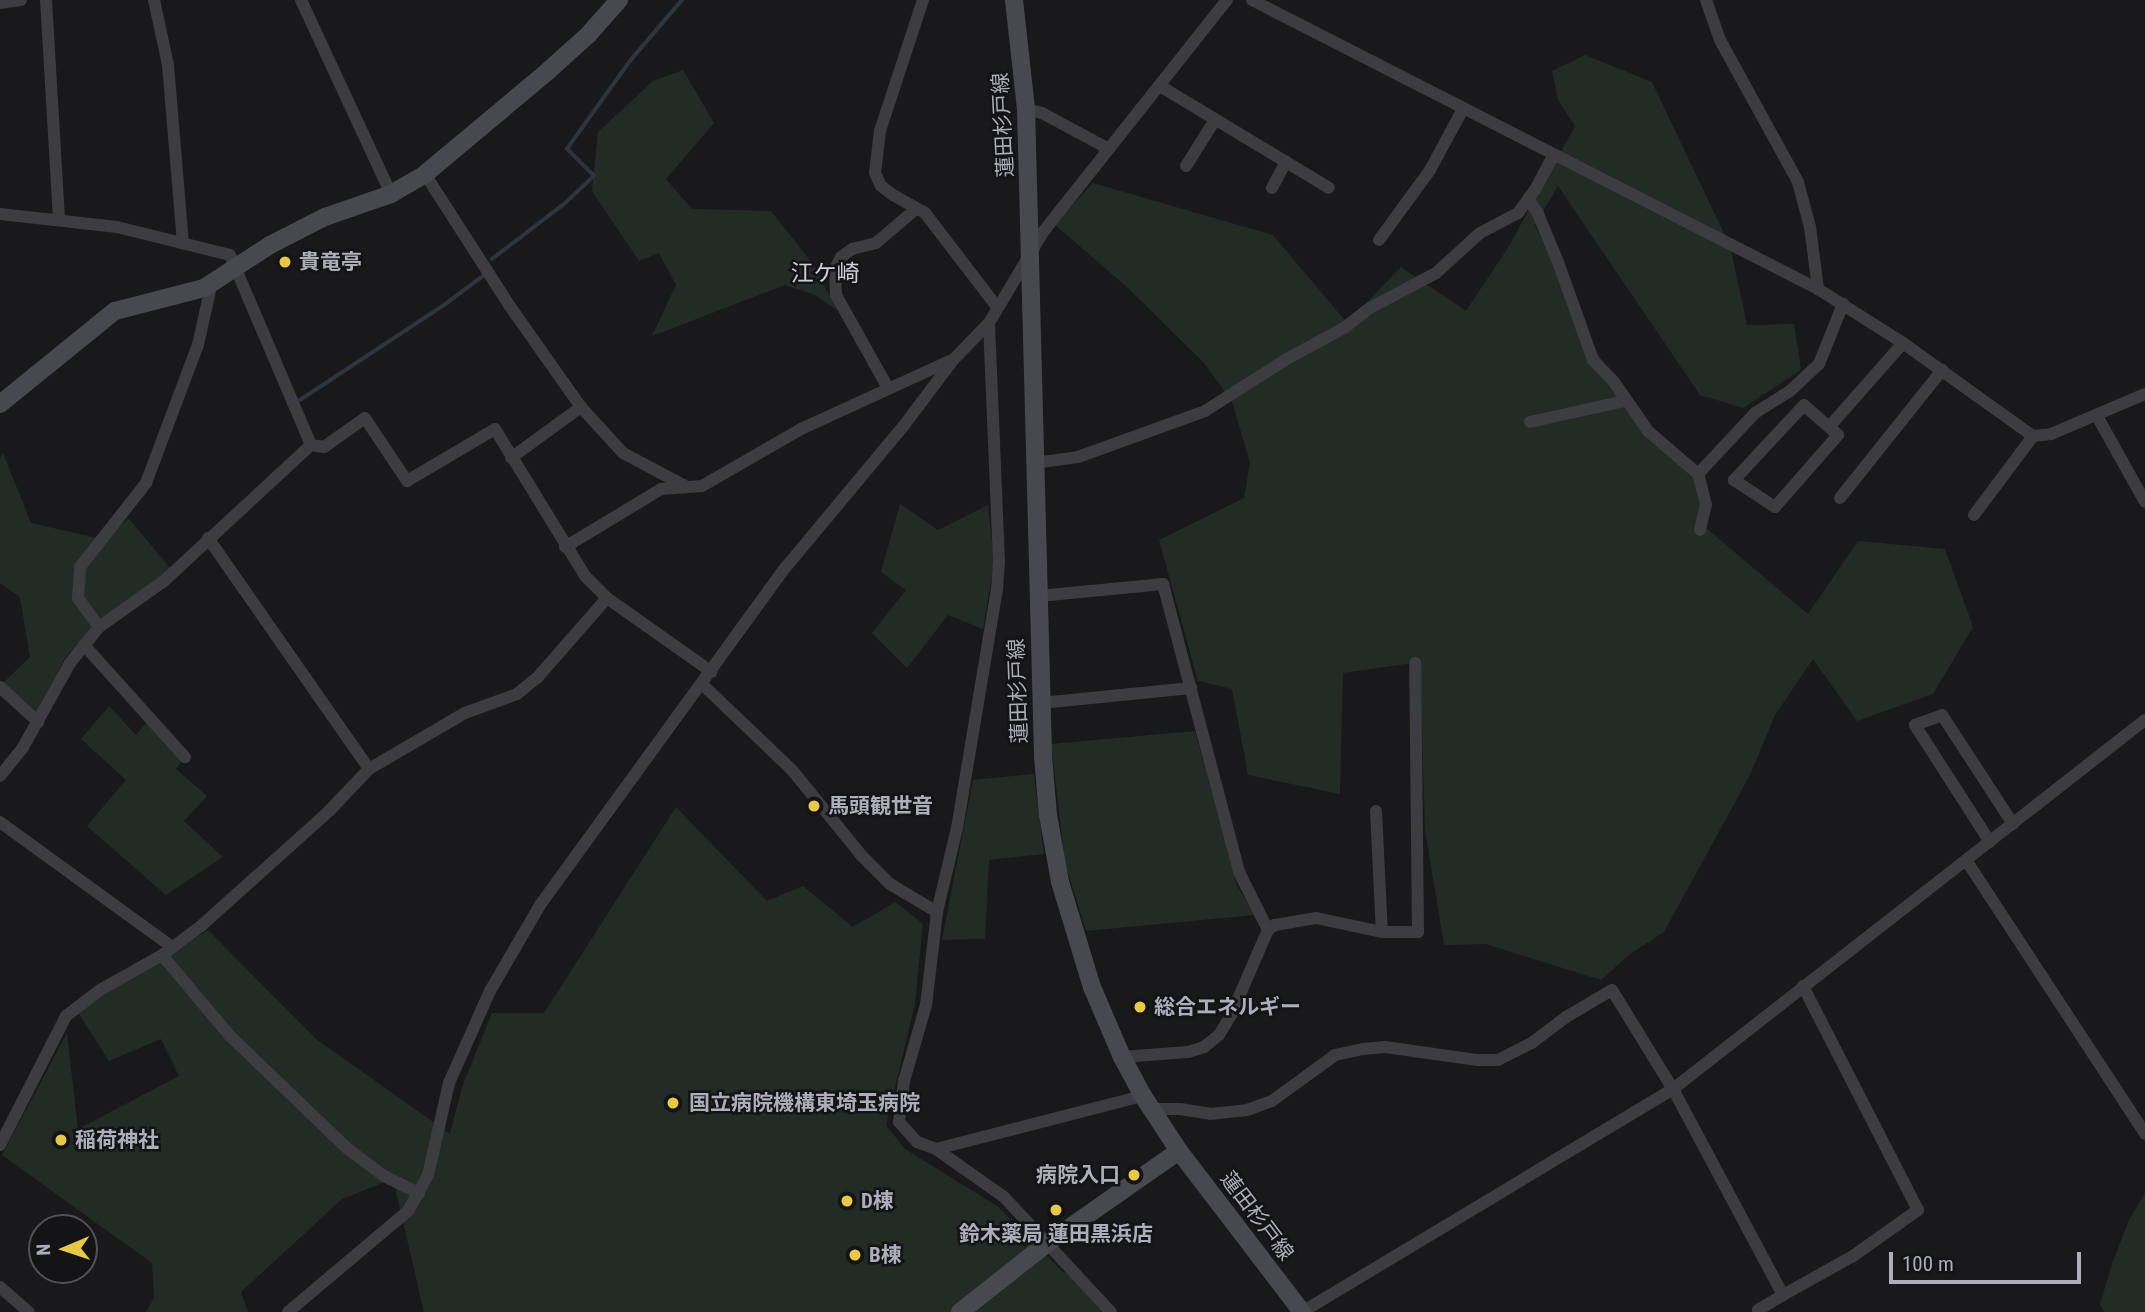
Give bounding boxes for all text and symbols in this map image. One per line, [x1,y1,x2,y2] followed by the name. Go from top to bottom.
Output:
[988,72,1018,178] street label: 蓮田杉戸線
[299,249,362,275] place label: 貴竜亭
[277,254,293,270] marker: 貴竜亭
[791,260,859,288] district label: 江ケ崎
[1004,638,1032,744] street label: 蓮田杉戸線
[828,793,933,819] place label: 馬頭観世音
[806,798,822,814] marker: 馬頭観世音
[1154,994,1301,1020] place label: 総合エネルギー
[1132,999,1148,1015] marker: 総合エネルギー
[689,1090,920,1116] place label: 国立病院機構東埼玉病院
[663,1093,683,1113] marker: 国立病院機構東埼玉病院
[75,1127,159,1153] place label: 稲荷神社
[53,1132,69,1148] marker: 稲荷神社
[1036,1162,1120,1188] place label: 病院入口
[1215,1166,1299,1266] street label: 蓮田杉戸線
[1126,1167,1142,1183] marker: 病院入口
[861,1188,894,1214] place label: D棟
[839,1193,855,1209] marker: D棟
[1048,1202,1064,1218] marker: 鈴木薬局 蓮田黒浜店
[28,1214,98,1284] north arrow
[959,1221,1153,1247] place label: 鈴木薬局 蓮田黒浜店
[1893,1238,2086,1282] scale bar
[869,1242,902,1268] place label: B棟
[32,1243,55,1256] text: N
[847,1247,863,1263] marker: B棟
[1902,1252,1954,1276] text: 100 m

